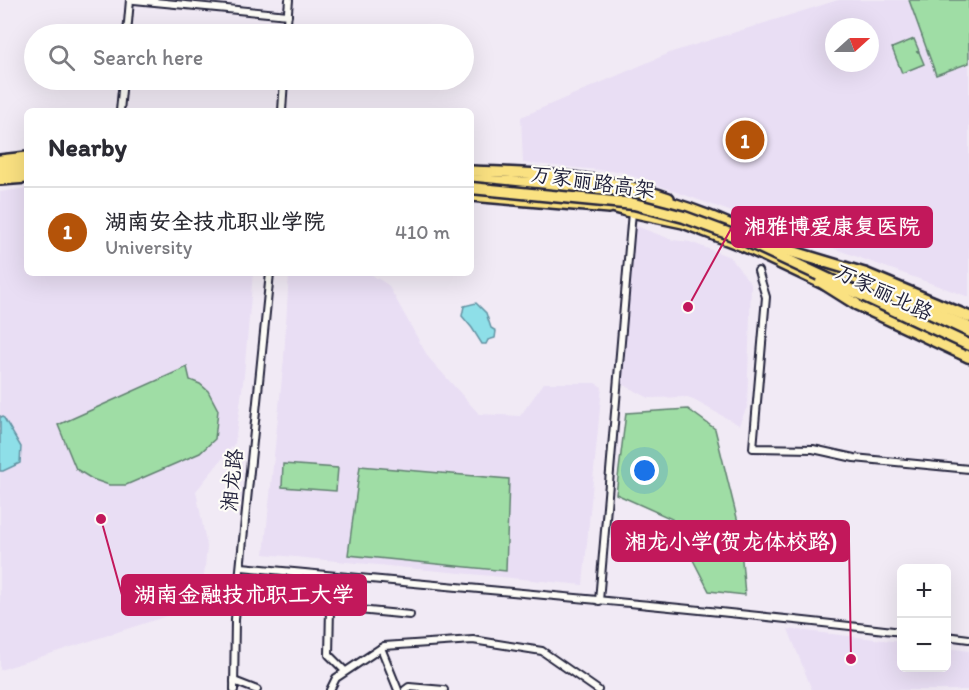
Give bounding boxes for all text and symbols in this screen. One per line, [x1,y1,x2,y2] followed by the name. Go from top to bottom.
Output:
[825,18,879,72] north arrow
[24,24,474,90] search box
[45,41,78,74] icon: search
[93,44,203,71] text: Search here
[726,118,764,162] pin: 1
[48,131,127,163] text: Nearby
[529,160,657,203] street label: 万家丽路高架
[732,207,932,247] callout: 湘雅博爱康复医院
[105,208,325,235] text: 湖南安全技术职业学院
[744,213,920,240] text: 湘雅博爱康复医院
[63,220,72,244] text: 1
[395,220,450,244] text: 410 m
[105,235,192,259] text: University
[831,258,937,325] street label: 万家丽北路
[216,447,247,513] street label: 湘龙路
[630,456,659,485] your location
[612,521,849,561] callout: 湘龙小学(贺龙体校路)
[625,528,837,555] text: 湘龙小学(贺龙体校路)
[897,564,951,672] map controls
[897,564,951,618] button: +
[122,575,366,615] callout: 湖南金融技术职工大学
[134,581,354,608] text: 湖南金融技术职工大学
[897,618,951,672] button: −

